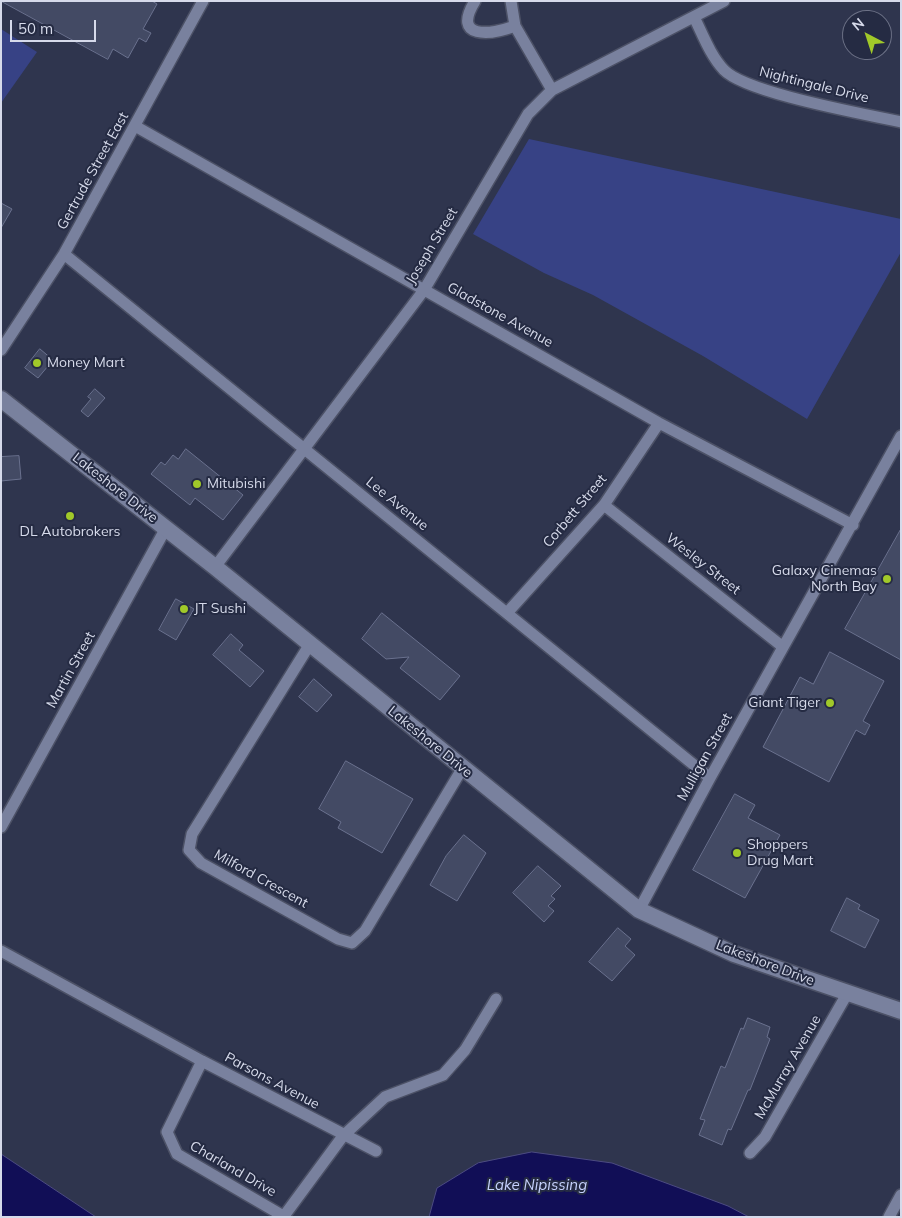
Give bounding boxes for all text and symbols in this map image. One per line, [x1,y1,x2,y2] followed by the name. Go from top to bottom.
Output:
[12,10,99,42] scale bar
[842,10,892,60] north arrow
[848,14,868,35] text: N
[18,19,53,38] text: 50 m
[758,63,870,107] street label: Nightingale Drive
[54,109,132,233] street label: Gertrude Street East
[403,205,461,287] street label: Joseph Street
[444,279,556,351] street label: Gladstone Avenue
[47,355,125,371] place label: Money Mart
[31,357,43,369] marker: Money Mart
[69,449,161,527] street label: Lakeshore Drive
[540,471,610,551] street label: Corbett Street
[362,474,432,534] street label: Lee Avenue
[207,476,266,492] place label: Mitubishi
[191,478,203,490] marker: Mitubishi
[64,510,76,522] marker: DL Autobrokers
[20,524,120,540] place label: DL Autobrokers
[662,530,744,598] street label: Wesley Street
[772,563,877,596] place label: Galaxy Cinemas North Bay
[881,573,893,585] marker: Galaxy Cinemas North Bay
[194,601,246,617] place label: JT Sushi
[178,603,190,615] marker: JT Sushi
[43,629,99,711] street label: Martin Street
[748,695,820,711] place label: Giant Tiger
[824,697,836,709] marker: Giant Tiger
[384,703,476,781] street label: Lakeshore Drive
[674,710,736,804] street label: Mulligan Street
[747,837,813,870] place label: Shoppers Drug Mart
[211,846,311,912] street label: Milford Crescent
[731,847,743,859] marker: Shoppers Drug Mart
[713,937,817,989] street label: Lakeshore Drive
[751,1012,825,1122] street label: McMurray Avenue
[222,1049,322,1113] street label: Parsons Avenue
[187,1137,279,1201] street label: Charland Drive
[487,1176,587,1194] water label: Lake Nipissing

